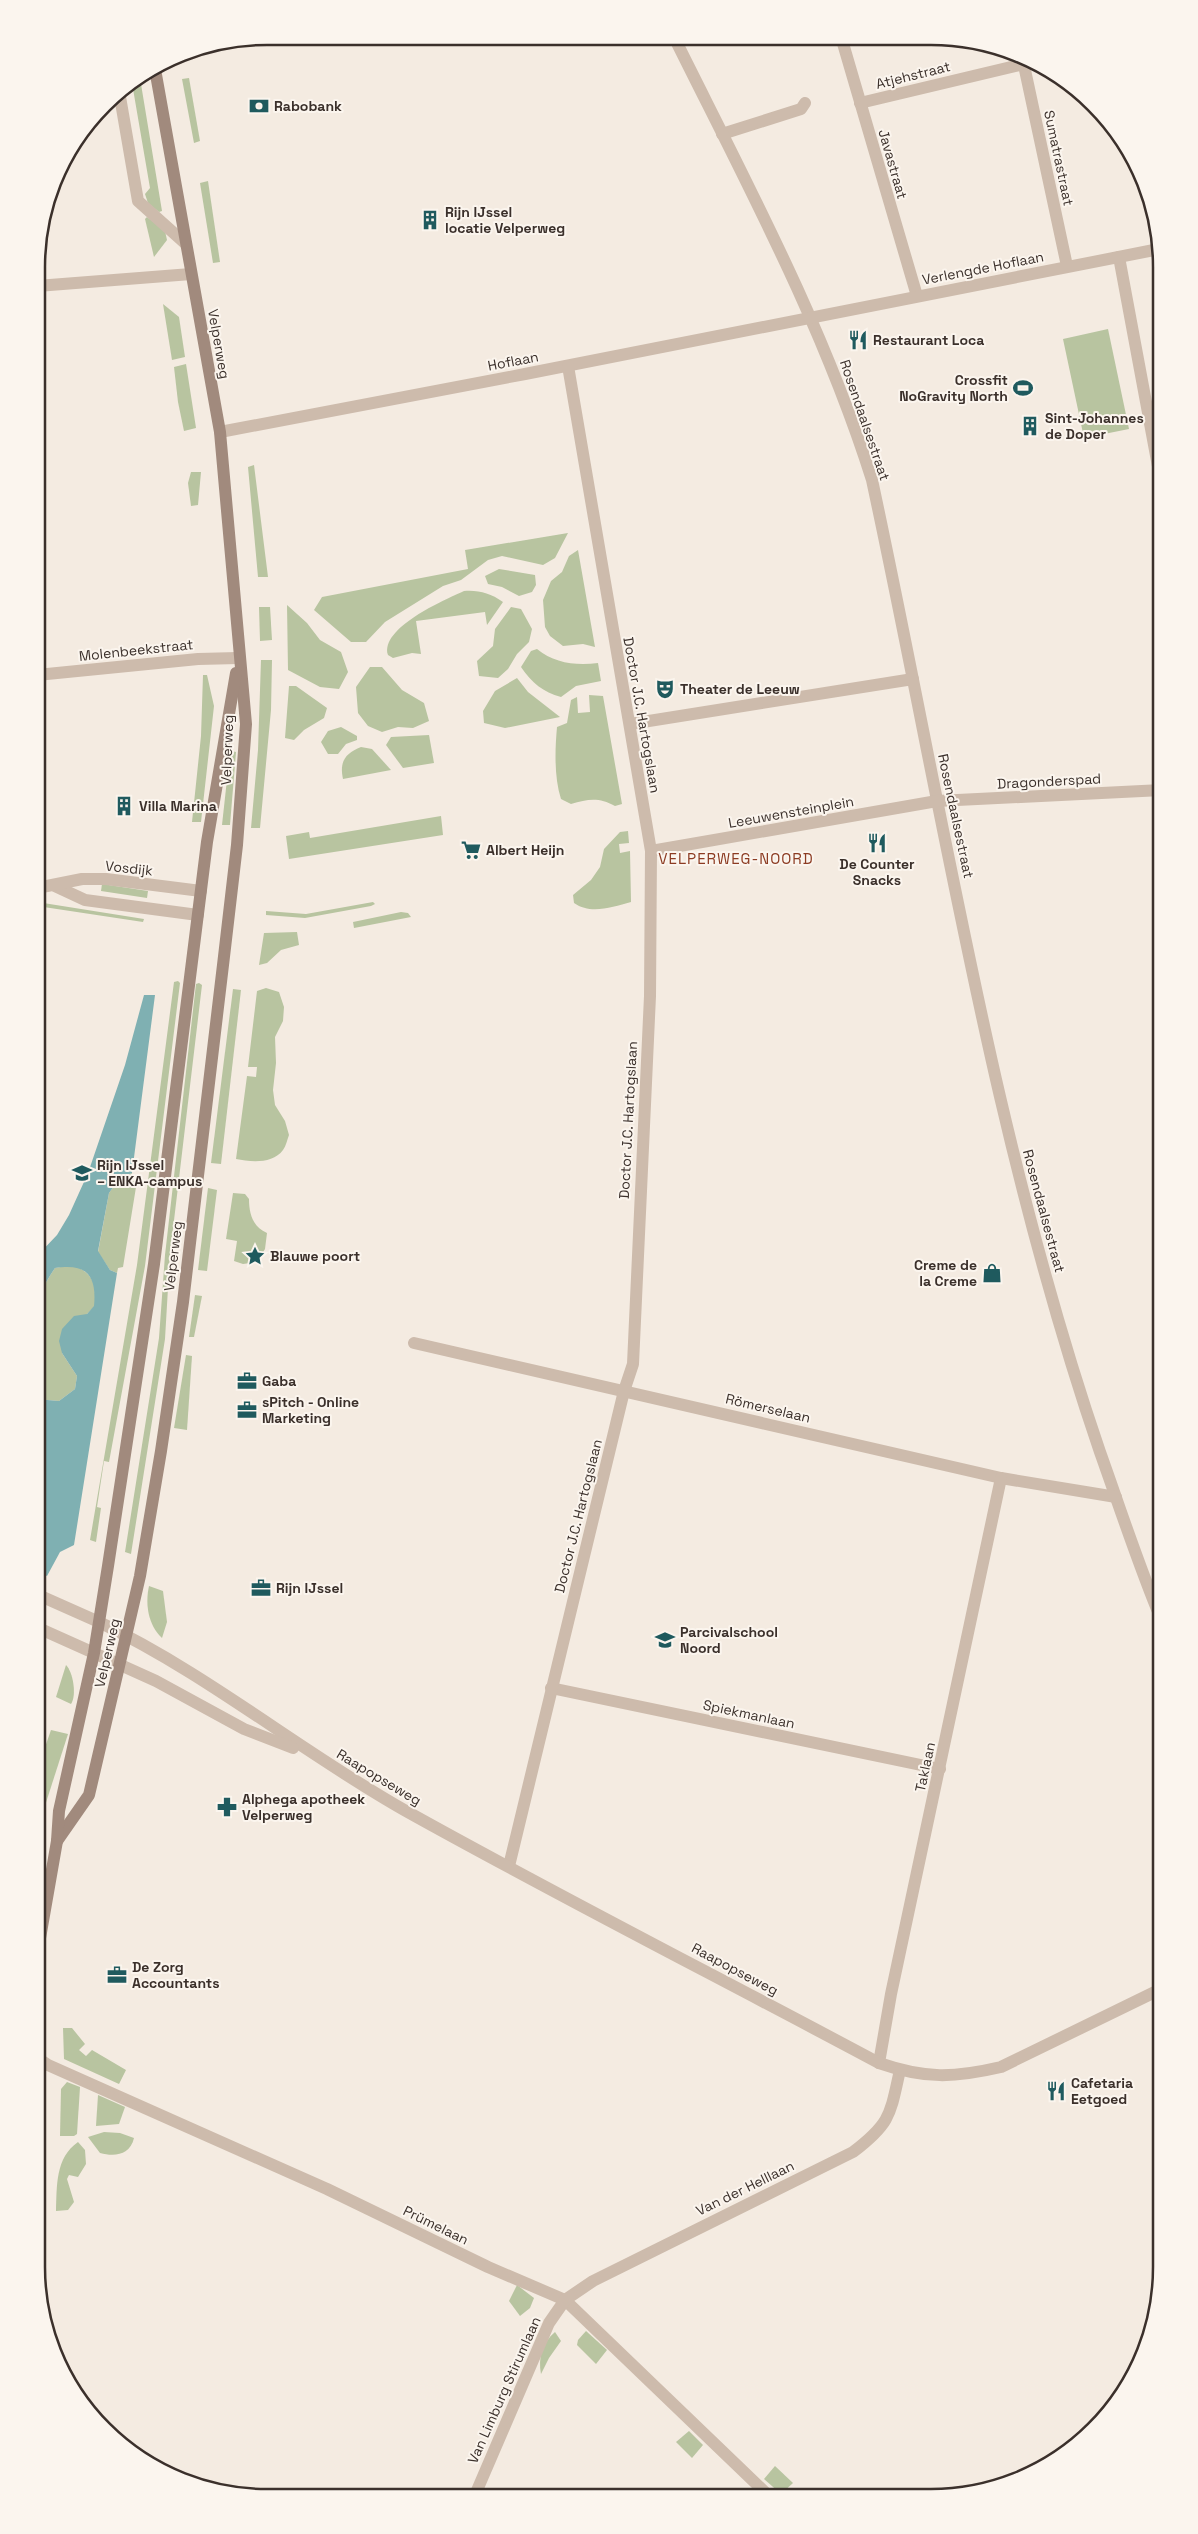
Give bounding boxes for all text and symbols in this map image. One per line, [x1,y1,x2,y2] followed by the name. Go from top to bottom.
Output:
[874,57,952,93] street label: Atjehstraat
[248,95,270,117] bank icon: Rabobank
[274,97,342,115] place label: Rabobank
[1040,109,1078,207] street label: Sumatrastraat
[874,127,912,201] street label: Javastraat
[445,203,565,237] place label: Rijn IJssel locatie Velperweg
[419,209,441,231] building icon: Rijn IJssel locatie Velperweg
[921,247,1045,289] street label: Verlengde Hoflaan
[204,308,234,380] street label: Velperweg
[847,329,869,351] restaurant icon: Restaurant Loca
[873,331,984,349] place label: Restaurant Loca
[486,347,540,375] street label: Hoflaan
[836,357,894,483] street label: Rosendaalsestraat
[899,371,1008,405] place label: Crossfit NoGravity North
[1012,377,1034,399] sports icon: Crossfit NoGravity North
[1045,409,1144,443] place label: Sint-Johannes de Doper
[1019,415,1041,437] building icon: Sint-Johannes de Doper
[78,635,194,665] street label: Molenbeekstraat
[619,636,665,794] street label: Doctor J.C. Hartogslaan
[654,678,676,700] theatre icon: Theater de Leeuw
[680,680,800,698] place label: Theater de Leeuw
[217,714,237,786] street label: Velperweg
[934,752,978,880] street label: Rosendaalsestraat
[997,769,1101,793] street label: Dragonderspad
[727,792,855,832] street label: Leeuwensteinplein
[113,795,135,817] building icon: Villa Marina
[139,797,217,815] place label: Villa Marina
[866,832,888,854] restaurant icon: De Counter Snacks
[460,839,482,861] supermarket icon: Albert Heijn
[486,841,564,859] place label: Albert Heijn
[658,849,814,868] district label: VELPERWEG-NOORD
[839,855,915,889] place label: De Counter Snacks
[104,857,154,879] street label: Vosdijk
[615,1041,641,1199] street label: Doctor J.C. Hartogslaan
[1019,1147,1069,1275] street label: Rosendaalsestraat
[97,1156,202,1190] place label: Rijn IJssel – ENKA-campus
[71,1162,93,1184] school or university icon: Rijn IJssel – ENKA-campus
[160,1220,186,1292] street label: Velperweg
[244,1245,266,1267] place icon: Blauwe poort
[270,1247,360,1265] place label: Blauwe poort
[914,1256,977,1290] place label: Creme de la Creme
[981,1262,1003,1284] shop icon: Creme de la Creme
[236,1370,258,1392] office icon: Gaba
[262,1372,296,1390] place label: Gaba
[724,1389,812,1427] street label: Römerselaan
[262,1393,359,1427] place label: sPitch - Online Marketing
[236,1399,258,1421] office icon: sPitch - Online Marketing
[550,1437,606,1595] street label: Doctor J.C. Hartogslaan
[250,1577,272,1599] office icon: Rijn IJssel
[276,1579,343,1597] place label: Rijn IJssel
[90,1616,124,1690] street label: Velperweg
[680,1623,778,1657] place label: Parcivalschool Noord
[654,1629,676,1651] school or university icon: Parcivalschool Noord
[701,1695,797,1733] street label: Spiekmanlaan
[911,1740,939,1794] street label: Taklaan
[333,1745,425,1809] street label: Raapopseweg
[242,1790,365,1824] place label: Alphega apotheek Velperweg
[216,1796,238,1818] pharmacy icon: Alphega apotheek Velperweg
[689,1939,781,1999] street label: Raapopseweg
[132,1958,220,1992] place label: De Zorg Accountants
[106,1964,128,1986] office icon: De Zorg Accountants
[1071,2074,1133,2108] place label: Cafetaria Eetgoed
[1045,2080,1067,2102] restaurant icon: Cafetaria Eetgoed
[693,2156,797,2220] street label: Van der Helllaan
[400,2201,472,2249] street label: Prümelaan
[463,2314,545,2466] street label: Van Limburg Stirumlaan

